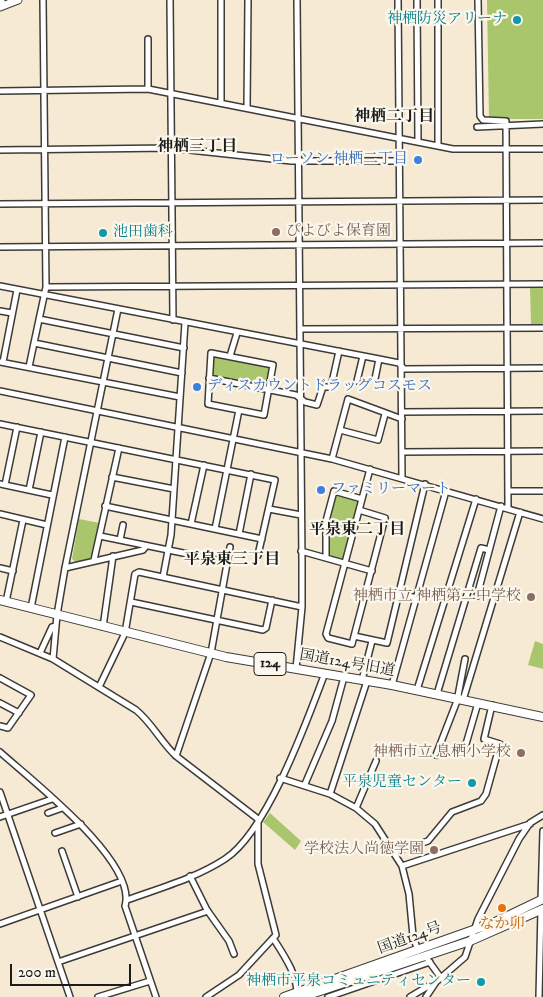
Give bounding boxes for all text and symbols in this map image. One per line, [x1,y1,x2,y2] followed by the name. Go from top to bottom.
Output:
[387,11,507,29] place label: 神栖防災アリーナ
[511,14,523,26] marker: 神栖防災アリーナ
[354,108,434,128] district label: 神栖二丁目
[157,138,237,158] district label: 神栖三丁目
[270,151,408,169] place label: ローソン 神栖二丁目
[412,154,424,166] marker: ローソン 神栖二丁目
[286,223,391,241] place label: ぴよびよ保育園
[113,224,173,242] place label: 池田歯科
[270,226,282,238] marker: ぴよびよ保育園
[97,227,109,239] marker: 池田歯科
[207,378,432,396] place label: ディスカウントドラッグコスモス
[191,381,203,393] marker: ディスカウントドラッグコスモス
[331,481,451,499] place label: ファミリーマート
[315,484,327,496] marker: ファミリーマート
[309,521,405,541] district label: 平泉東二丁目
[184,551,280,571] district label: 平泉東三丁目
[353,588,521,606] place label: 神栖市立 神栖第二中学校
[525,591,537,603] marker: 神栖市立 神栖第二中学校
[298,647,396,681] street label: 国道124号旧道
[254,652,286,676] road number: 124
[373,744,511,762] place label: 神栖市立 息栖小学校
[515,747,527,759] marker: 神栖市立 息栖小学校
[342,774,462,792] place label: 平泉児童センター
[466,777,478,789] marker: 平泉児童センター
[304,841,424,859] place label: 学校法人尚徳学園
[428,844,440,856] marker: 学校法人尚徳学園
[496,902,508,914] marker: なか卯
[480,916,524,934] place label: なか卯
[376,919,444,959] street label: 国道124号
[12,954,134,986] scale bar
[18,963,56,982] text: 200 m
[246,973,471,991] place label: 神栖市平泉コミュニティセンター
[475,976,487,988] marker: 神栖市平泉コミュニティセンター

